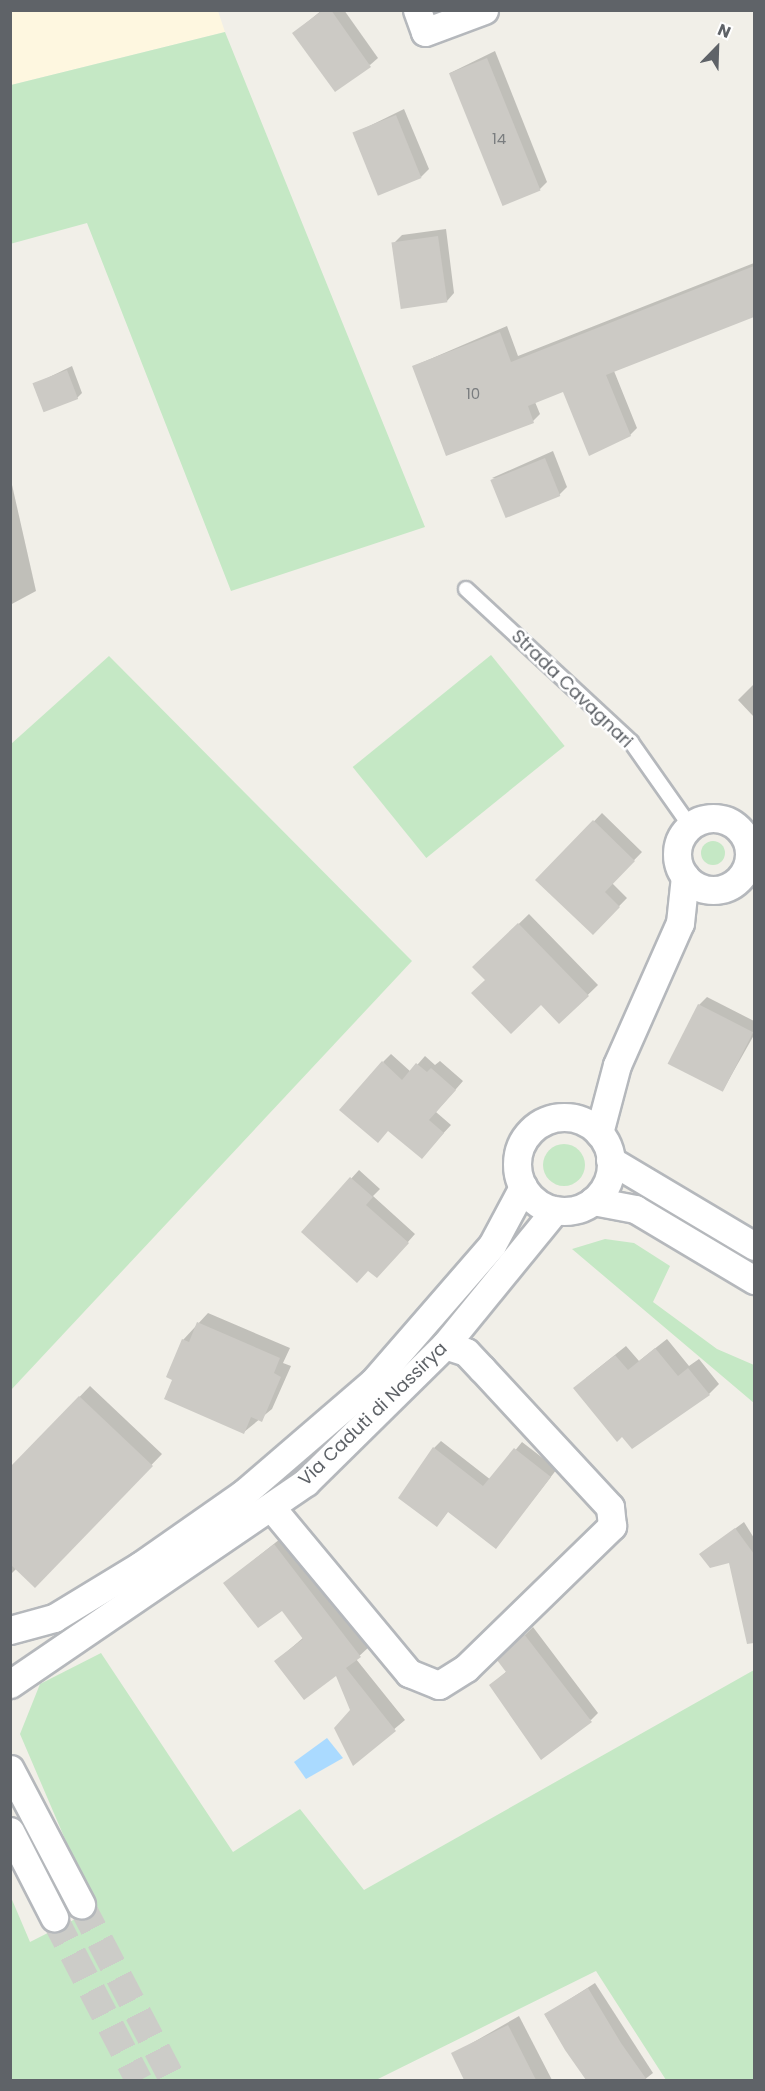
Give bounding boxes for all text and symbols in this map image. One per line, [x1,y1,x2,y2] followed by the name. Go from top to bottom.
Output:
[687,18,747,78] north arrow
[714,18,734,44] text: N
[492,130,506,148] house number: 14
[466,385,480,403] house number: 10
[507,625,637,753] street label: Strada Cavagnari
[294,1338,452,1490] street label: Via Caduti di Nassirya

